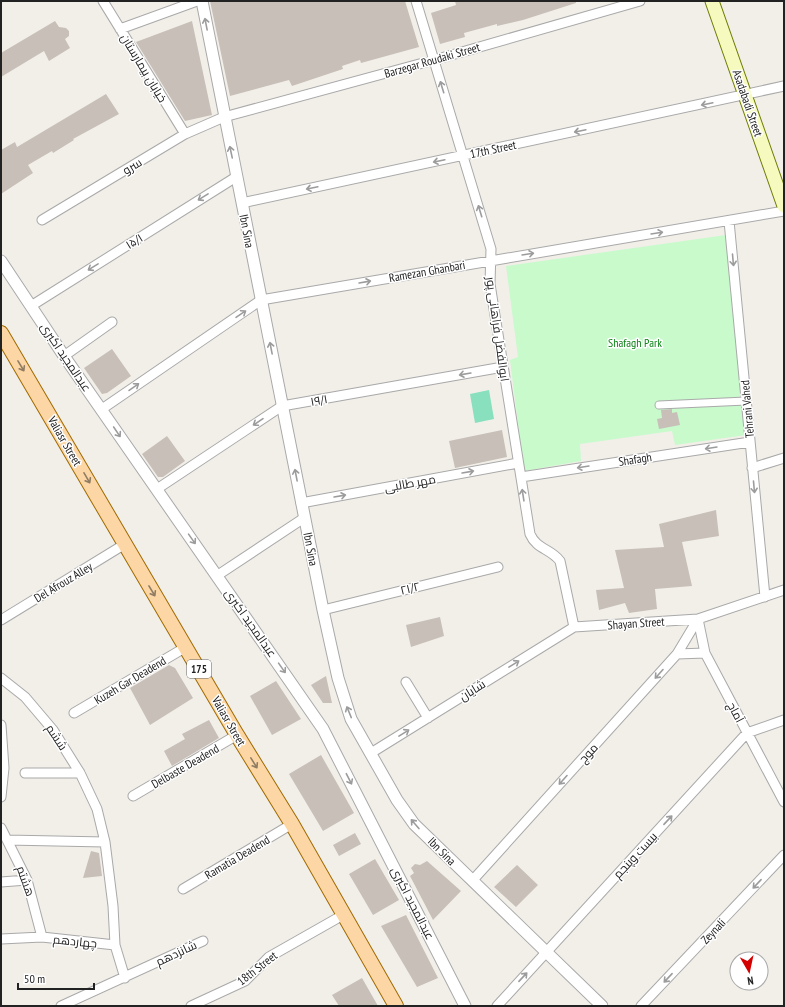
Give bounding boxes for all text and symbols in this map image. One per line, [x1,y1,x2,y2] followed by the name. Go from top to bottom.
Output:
[202,18,210,31] one-way arrow
[118,31,170,105] street label: خیابان بیمارستان
[382,39,482,81] street label: Barzegar Roudaki Street
[730,68,767,139] street label: Asadabadi Street
[438,81,445,94] one-way arrow
[701,100,714,108] one-way arrow
[574,127,587,135] one-way arrow
[469,137,518,161] street label: 17th Street
[227,146,235,159] one-way arrow
[120,154,144,178] street label: سرو
[433,157,446,165] one-way arrow
[306,184,319,192] one-way arrow
[198,193,209,202] one-way arrow
[476,205,483,218] one-way arrow
[236,213,258,249] street label: Ibn Sina
[650,229,663,237] one-way arrow
[123,230,145,252] street label: ۱۵/۱
[521,250,534,258] one-way arrow
[729,253,737,266] one-way arrow
[388,257,466,285] street label: Ramezan Ghanbari
[88,262,99,271] one-way arrow
[481,275,513,383] street label: ابوالفضل فراهانی پور
[358,278,371,286] one-way arrow
[235,310,246,318] one-way arrow
[37,320,95,394] street label: عبدالمجید اکبری
[608,335,662,350] park label: Shafagh Park
[266,342,274,355] one-way arrow
[18,360,26,372] one-way arrow
[459,370,472,378] one-way arrow
[737,380,757,438] street label: Tehrani Vahed
[128,383,139,391] one-way arrow
[309,391,329,409] street label: ۱۹/۱
[44,413,86,469] street label: Valiasr Street
[253,418,264,426] one-way arrow
[113,426,121,437] one-way arrow
[705,444,718,452] one-way arrow
[617,449,653,469] street label: Shafagh
[577,463,590,471] one-way arrow
[461,468,474,476] one-way arrow
[292,469,300,482] one-way arrow
[383,471,437,495] street label: مهر طالبی
[83,472,91,484] one-way arrow
[751,480,758,493] one-way arrow
[519,489,527,502] one-way arrow
[333,492,346,500] one-way arrow
[300,531,322,567] street label: Ibn Sina
[188,533,196,544] one-way arrow
[31,558,95,605] street label: Del Afrouz Alley
[399,578,421,598] street label: ۲۱/۲
[149,585,157,597] one-way arrow
[222,586,280,660] street label: عبدالمجید اکبری
[607,613,666,632] street label: Shayan Street
[91,653,169,707] street label: Kuzeh Gar Deadend
[187,660,211,678] road number: 175
[508,660,519,668] one-way arrow
[278,663,286,674] one-way arrow
[655,668,664,679] one-way arrow
[456,676,488,704] street label: شایان
[208,693,250,749] street label: Valiasr Street
[723,699,748,726] street label: آماج
[344,707,352,719] one-way arrow
[42,721,71,753] street label: ششم
[398,729,409,737] one-way arrow
[575,740,602,767] street label: موج
[149,741,221,791] street label: Delbaste Deadend
[250,757,258,769] one-way arrow
[346,773,354,785] one-way arrow
[559,775,568,785] one-way arrow
[663,815,673,825] one-way arrow
[411,818,420,829] one-way arrow
[610,829,662,883] street label: بیست وپنجم
[202,832,272,882] street label: Ramatia Deadend
[425,834,459,868] street label: Ibn Sina
[13,864,38,899] street label: هشتم
[388,864,438,942] street label: عبدالمجید اکبری
[752,879,762,889] one-way arrow
[697,915,729,947] street label: Zeynali
[52,931,98,953] street label: چهاردهم
[153,937,199,970] street label: شانزدهم
[234,947,281,988] street label: 18th Street
[729,951,769,991] north arrow
[18,965,94,991] scale bar
[24,971,45,986] text: 50 m
[518,972,528,982] one-way arrow
[663,973,673,983] one-way arrow
[746,973,755,988] text: N

